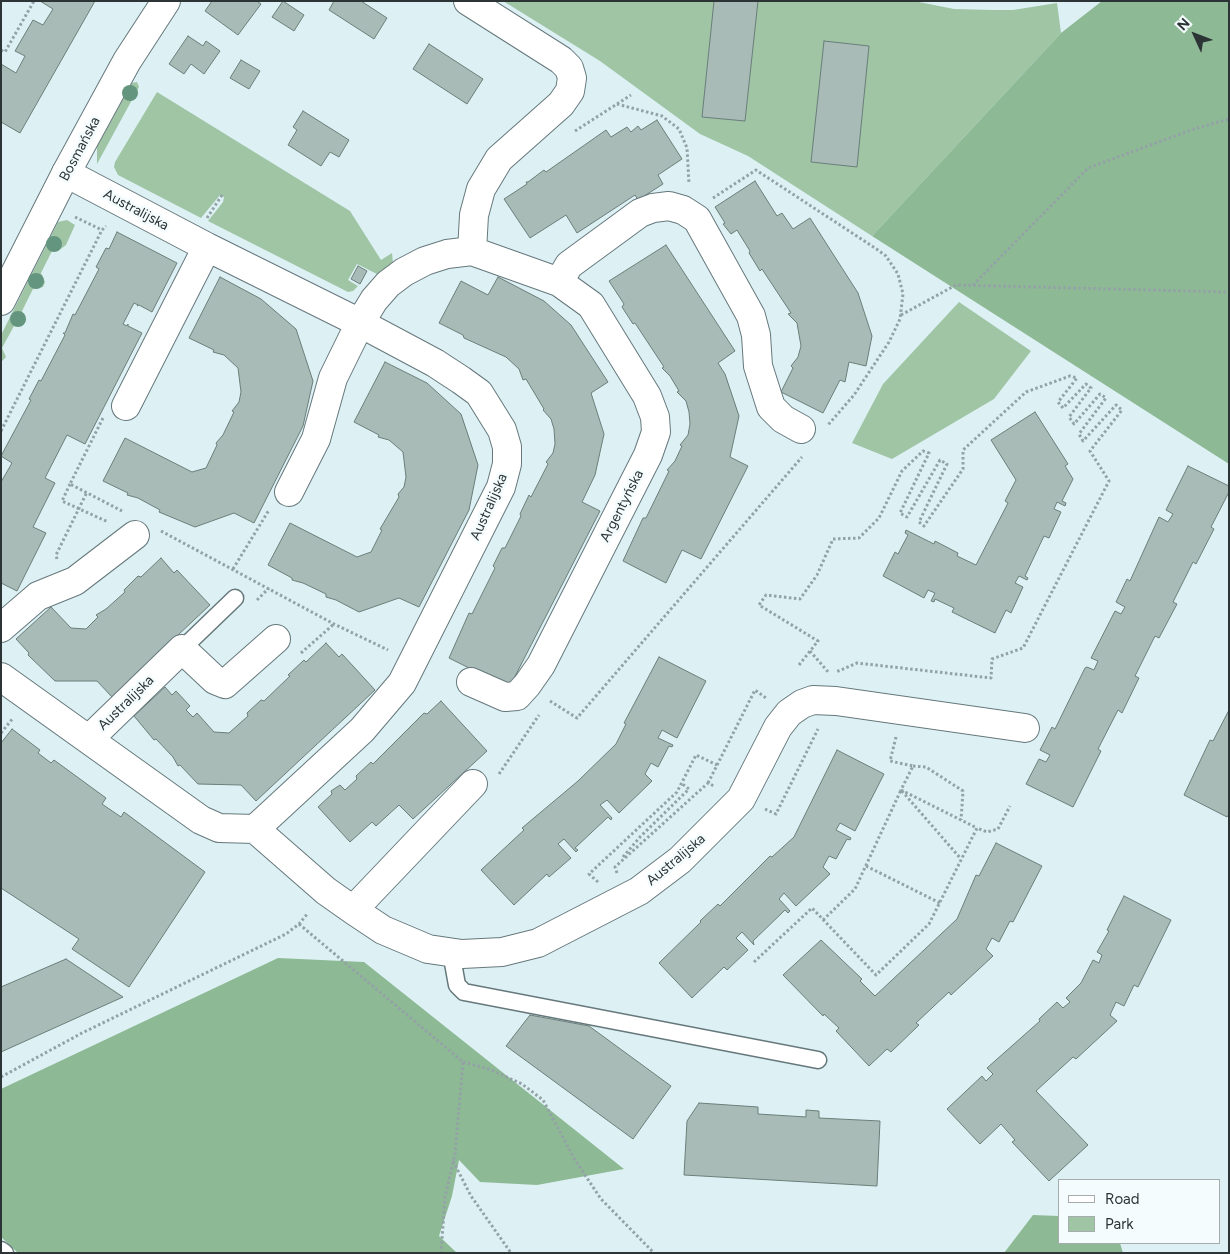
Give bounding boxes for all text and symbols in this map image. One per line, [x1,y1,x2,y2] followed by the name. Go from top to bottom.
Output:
[1170,10,1220,60] north arrow
[1174,15,1194,34] text: N
[56,114,104,184] street label: Bosmańska
[101,186,171,234] street label: Australijska
[597,467,647,545] street label: Argentyńska
[467,471,511,543] street label: Australijska
[94,672,158,734] street label: Australijska
[643,831,709,889] street label: Australijska
[1058,1179,1220,1244] legend
[1105,1190,1140,1208] text: Road
[1105,1215,1134,1233] text: Park

